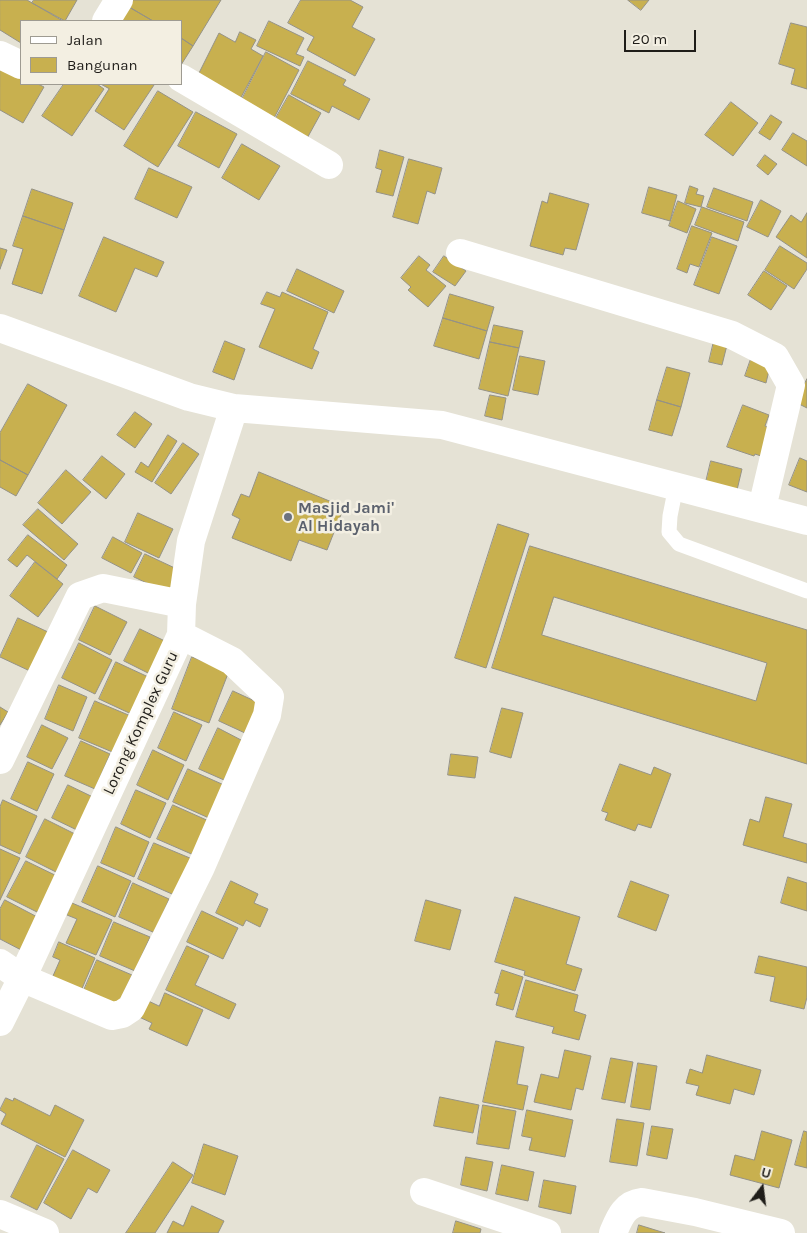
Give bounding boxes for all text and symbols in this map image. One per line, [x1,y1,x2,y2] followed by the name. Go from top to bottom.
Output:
[20,20,182,85] legend
[627,20,700,52] scale bar
[632,30,667,48] text: 20 m
[67,31,103,49] text: Jalan
[67,56,138,74] text: Bangunan
[298,498,394,536] place label: Masjid Jami' Al Hidayah
[282,511,294,523] marker: Masjid Jami' Al Hidayah
[99,648,183,798] street label: Lorong Komplex Guru
[737,1163,787,1213] north arrow
[759,1164,773,1182] text: U

